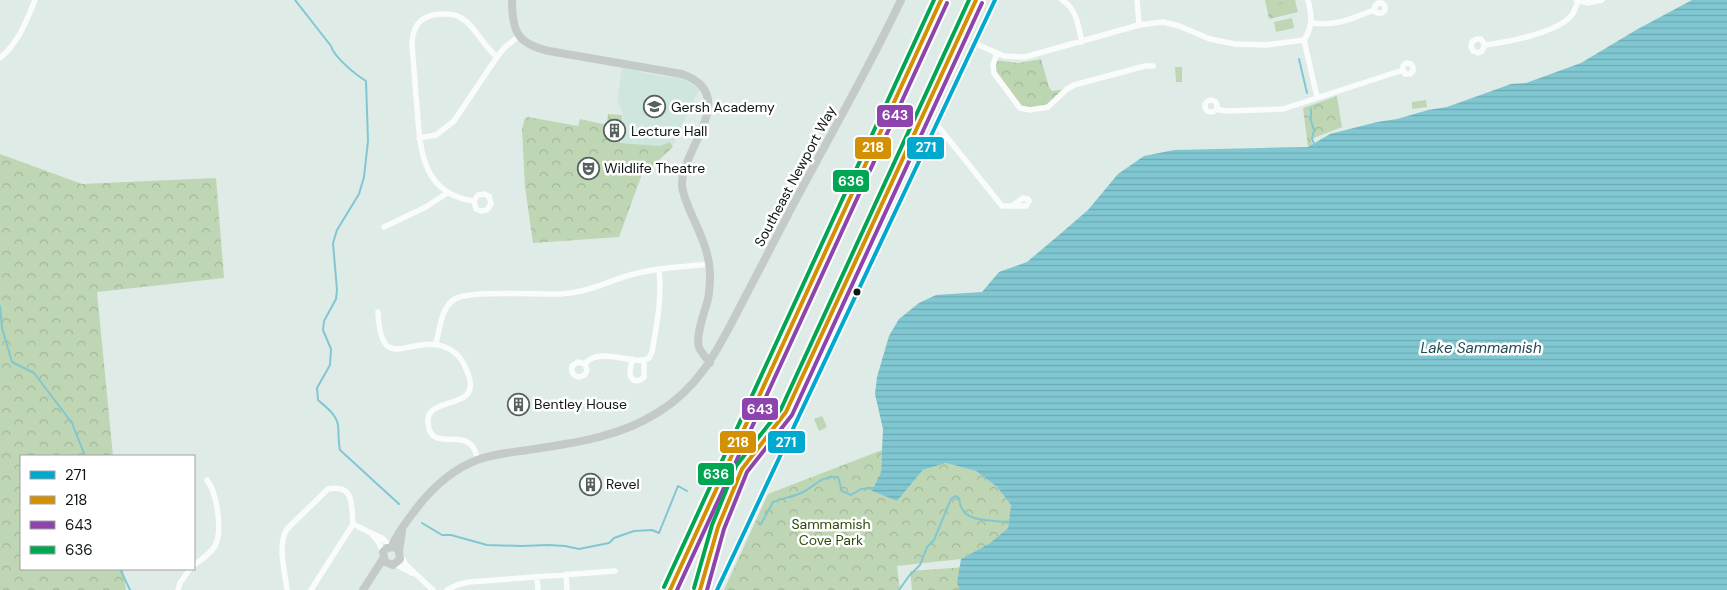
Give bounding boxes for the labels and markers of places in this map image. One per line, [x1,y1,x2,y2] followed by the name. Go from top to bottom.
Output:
[643,95,667,119] school or university icon: Gersh Academy
[671,98,775,116] place label: Gersh Academy
[603,119,627,143] building icon: Lecture Hall
[631,122,707,140] place label: Lecture Hall
[576,156,600,180] theatre icon: Wildlife Theatre
[604,159,705,177] place label: Wildlife Theatre
[852,287,862,297] unlabelled marker
[506,392,530,416] building icon: Bentley House
[534,395,627,413] place label: Bentley House
[578,472,602,496] building icon: Revel
[606,475,640,493] place label: Revel

